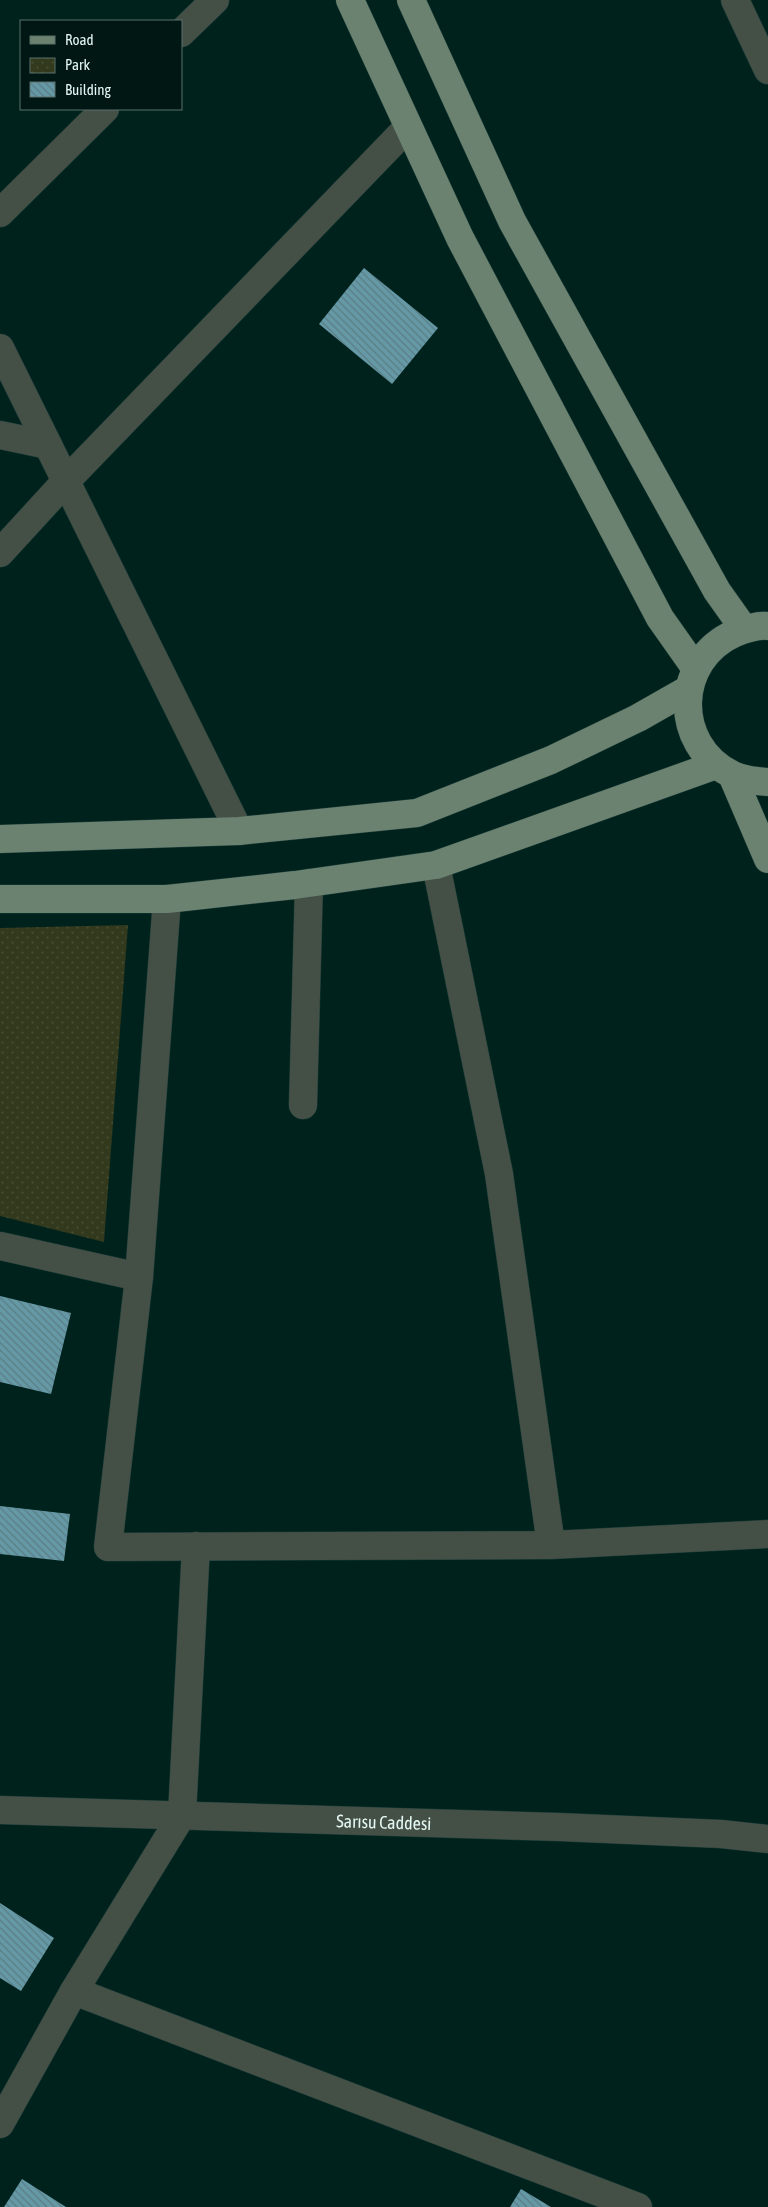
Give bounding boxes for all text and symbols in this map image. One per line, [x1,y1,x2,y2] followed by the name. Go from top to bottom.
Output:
[20,20,182,110] legend
[65,31,94,48] text: Road
[65,56,90,73] text: Park
[65,81,111,98] text: Building
[336,1810,432,1834] street label: Sarısu Caddesi

